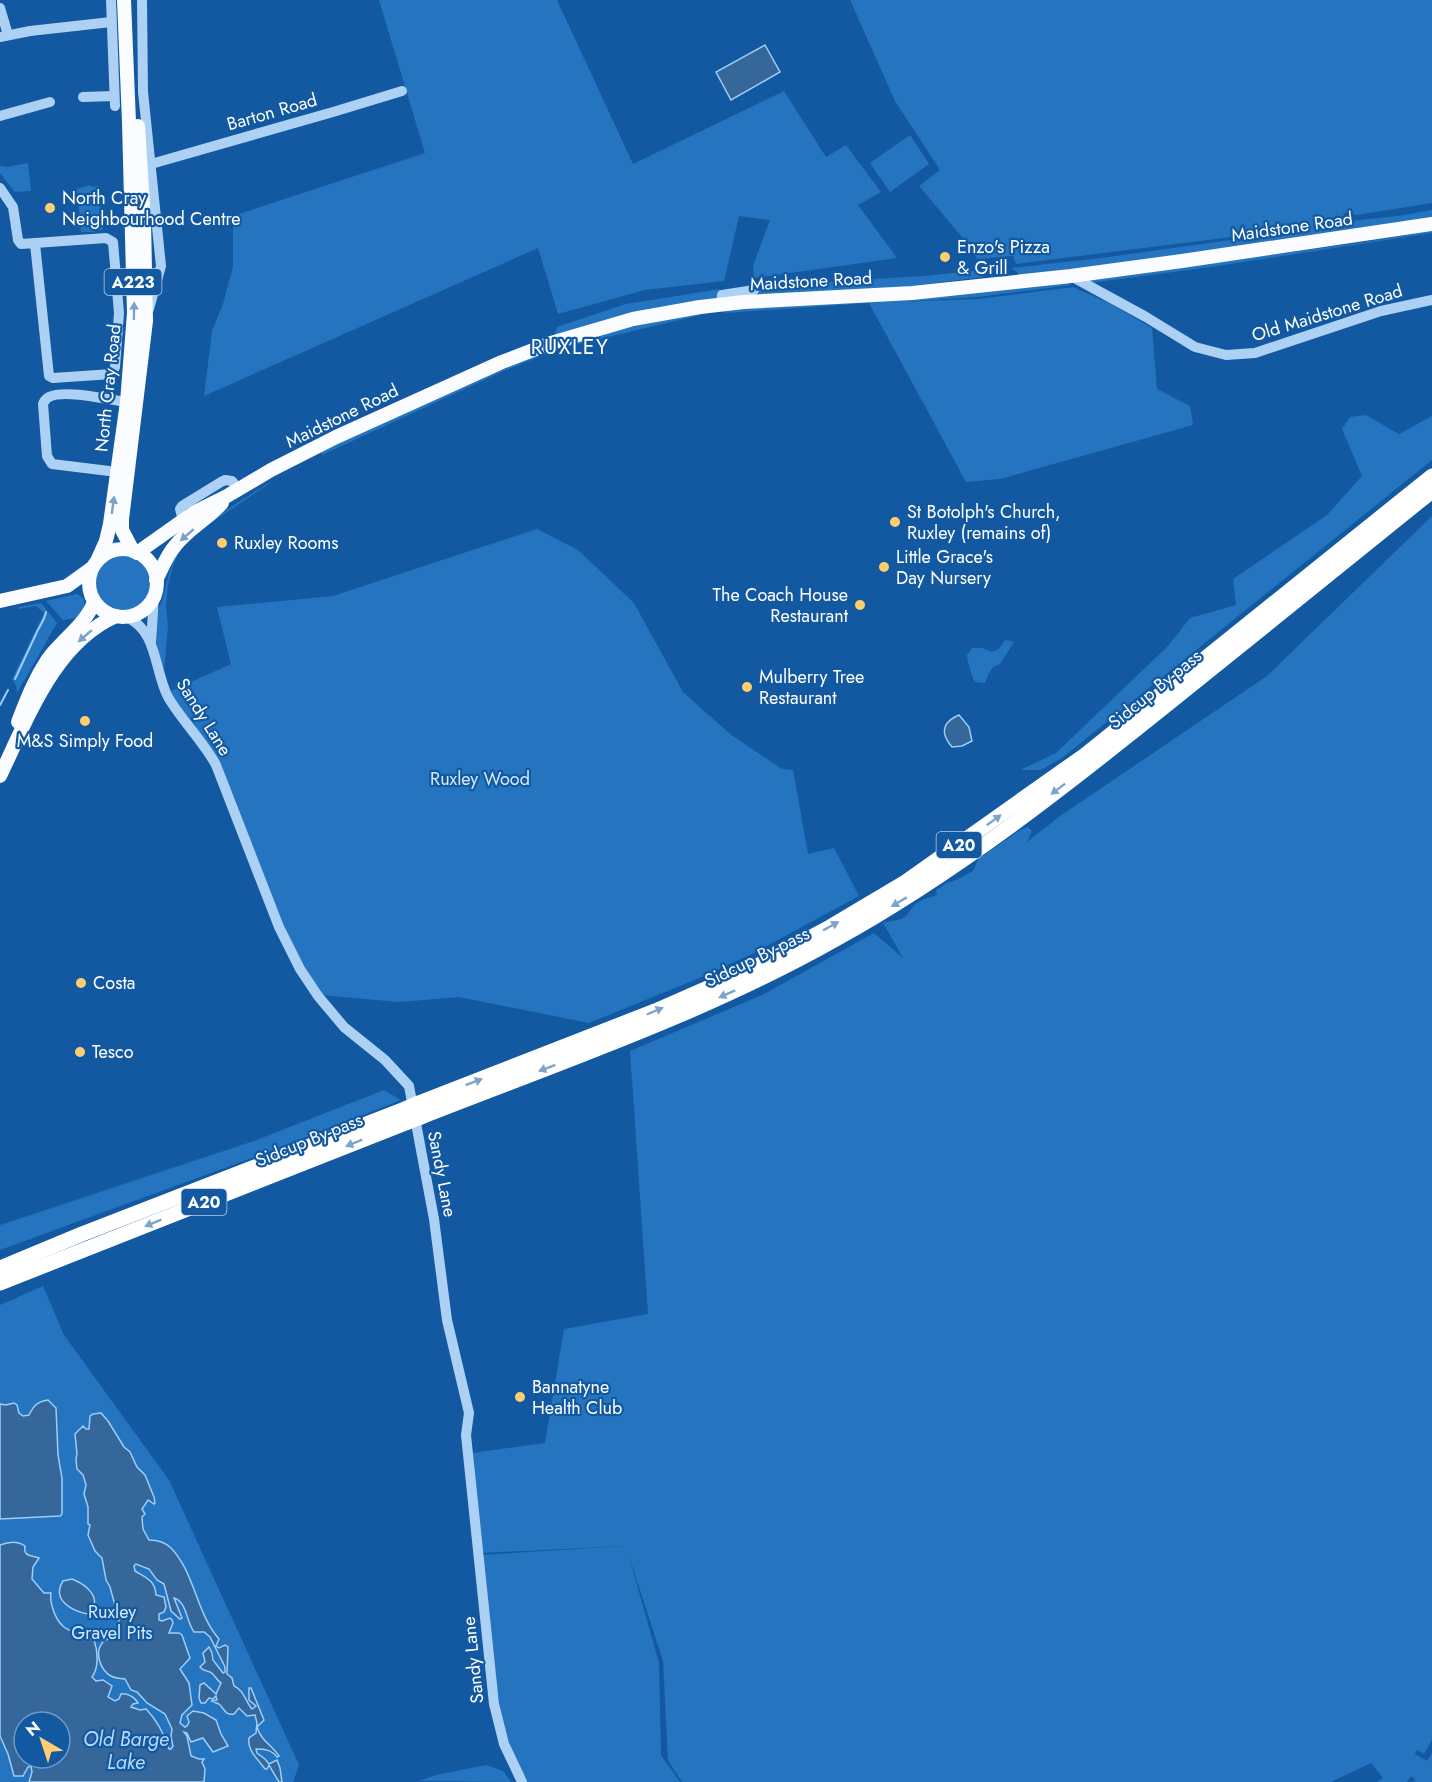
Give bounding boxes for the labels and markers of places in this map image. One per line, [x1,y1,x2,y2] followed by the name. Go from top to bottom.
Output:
[62,185,241,232] place label: North Cray Neighbourhood Centre
[43,201,57,215] marker: North Cray Neighbourhood Centre
[957,234,1050,281] place label: Enzo's Pizza & Grill
[938,250,952,264] marker: Enzo's Pizza & Grill
[907,499,1061,546] place label: St Botolph's Church, Ruxley (remains of)
[888,515,902,529] marker: St Botolph's Church, Ruxley (remains of)
[234,530,339,556] place label: Ruxley Rooms
[215,536,229,550] marker: Ruxley Rooms
[896,544,993,591] place label: Little Grace's Day Nursery
[877,560,891,574] marker: Little Grace's Day Nursery
[713,582,849,629] place label: The Coach House Restaurant
[853,598,867,612] marker: The Coach House Restaurant
[759,664,864,711] place label: Mulberry Tree Restaurant
[740,680,754,694] marker: Mulberry Tree Restaurant
[78,714,92,728] marker: M&S Simply Food
[17,728,153,754] place label: M&S Simply Food
[93,970,135,996] place label: Costa
[74,976,88,990] marker: Costa
[92,1039,134,1065] place label: Tesco
[73,1045,87,1059] marker: Tesco
[532,1374,622,1421] place label: Bannatyne Health Club
[513,1390,527,1404] marker: Bannatyne Health Club

